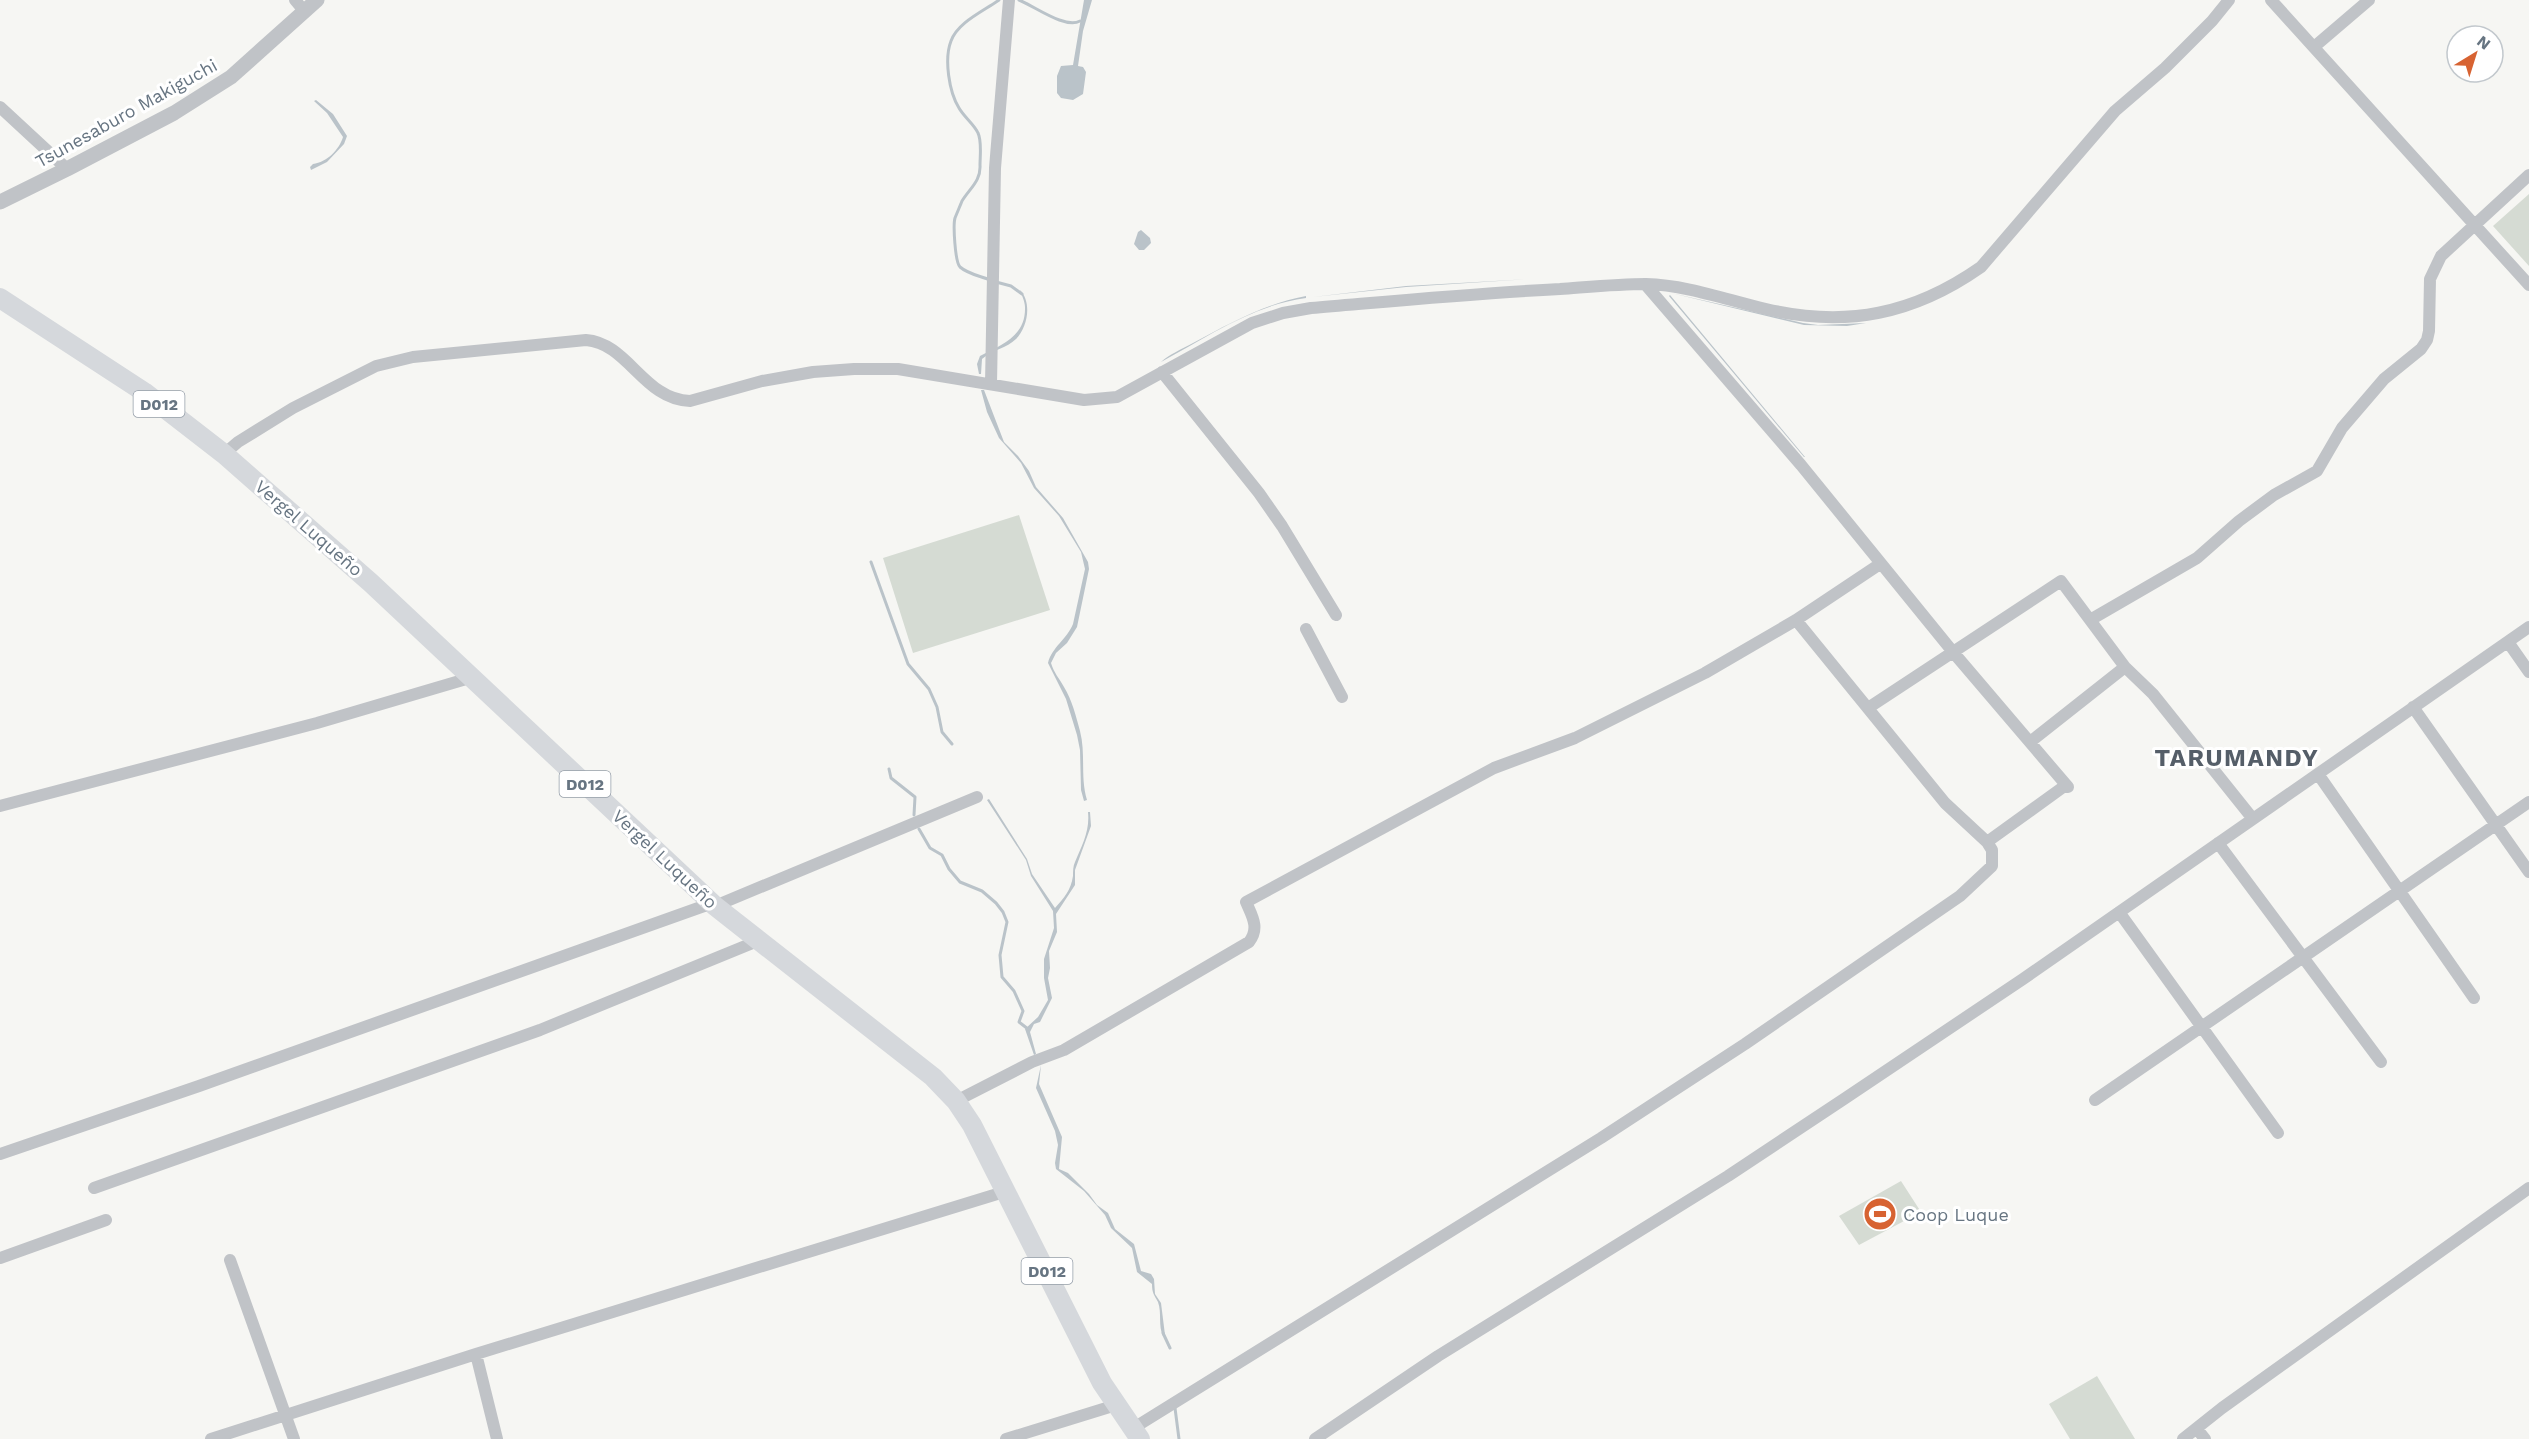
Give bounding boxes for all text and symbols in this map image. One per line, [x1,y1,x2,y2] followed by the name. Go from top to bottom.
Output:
[2445,24,2505,84] north arrow
[2473,31,2494,54] text: N
[31,54,221,172] street label: Tsunesaburo Makiguchi
[134,391,184,417] road number: D012
[251,476,367,580] street label: Vergel Luqueño
[2155,744,2319,772] district label: TARUMANDY
[560,771,610,797] road number: D012
[608,805,722,913] street label: Vergel Luqueño
[1862,1196,1898,1232] sports icon: Coop Luque
[1903,1204,2009,1225] place label: Coop Luque
[1022,1258,1072,1284] road number: D012

